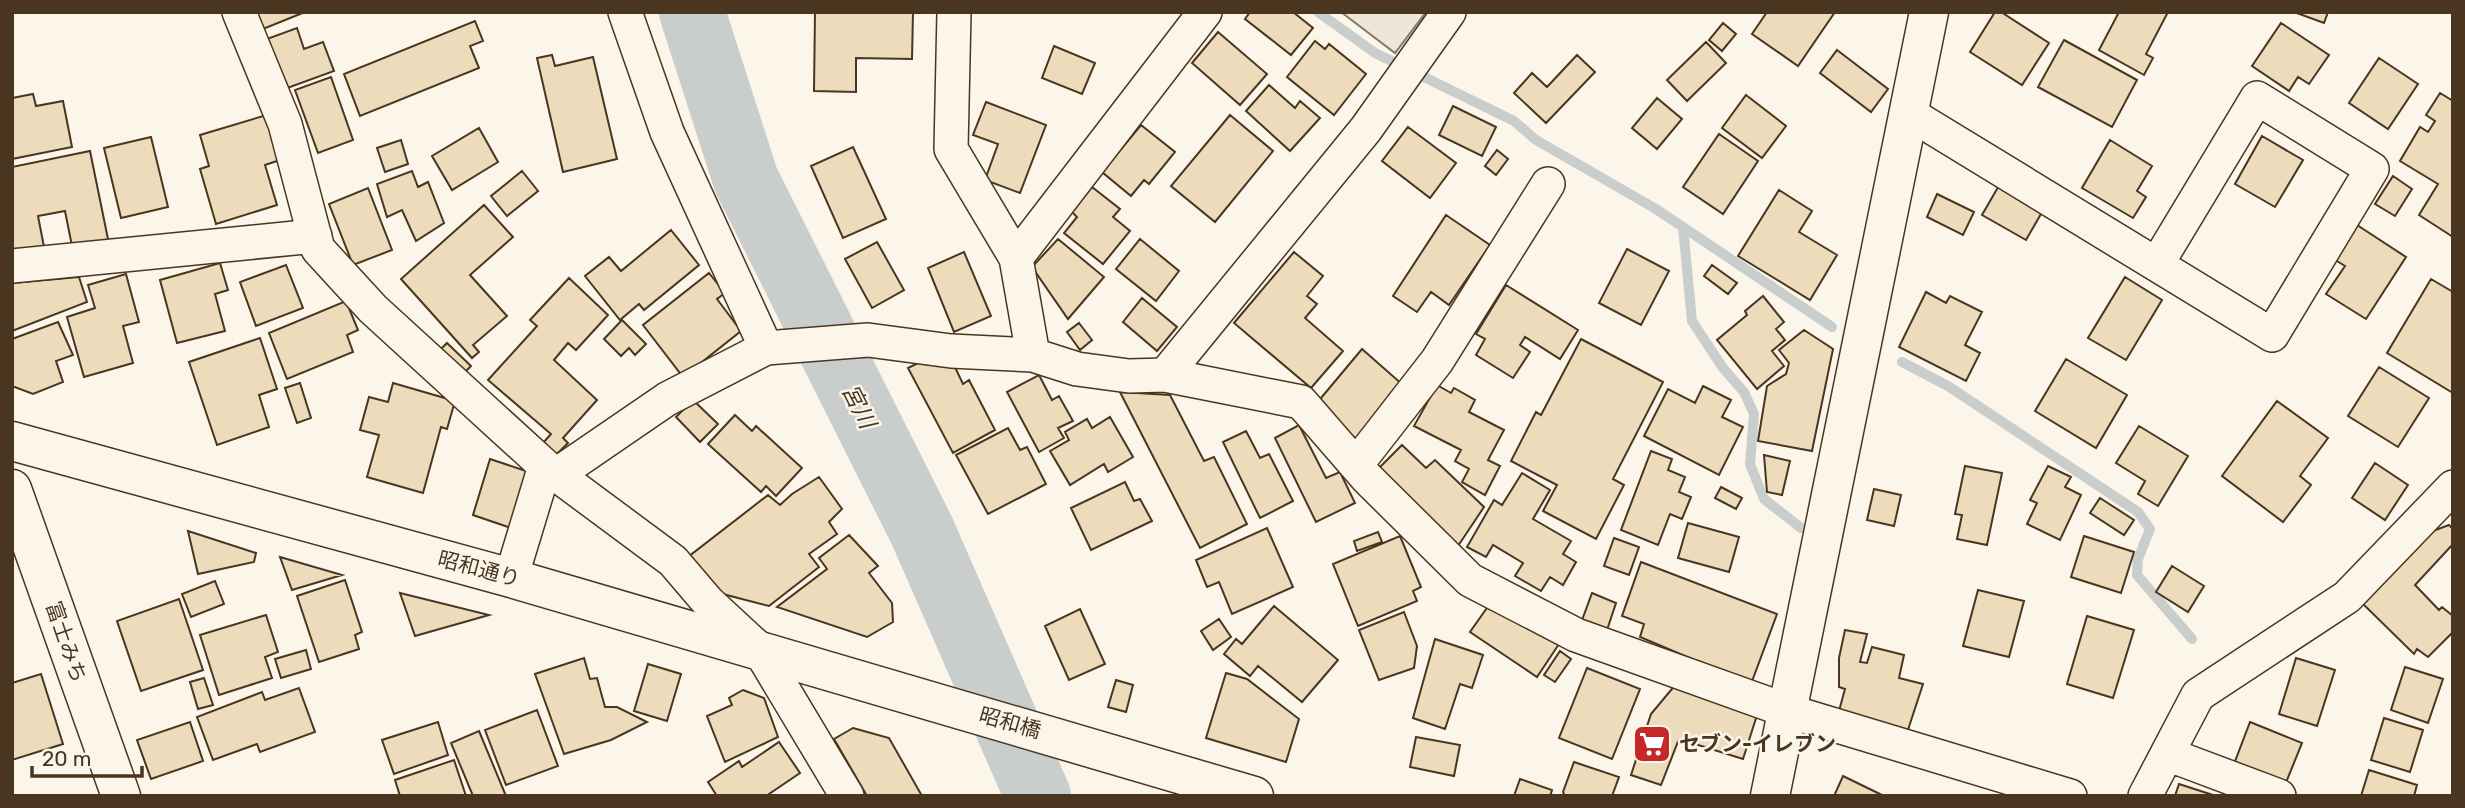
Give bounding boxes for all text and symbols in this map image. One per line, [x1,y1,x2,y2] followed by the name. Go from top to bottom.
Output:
[836,379,883,436] water label: 宮川
[435,546,523,591] street label: 昭和通り
[41,598,92,686] street label: 富士みち
[976,702,1044,743] street label: 昭和橋
[1631,723,1673,765] supermarket icon: セブン-イレブン
[1679,731,1836,756] place label: セブン-イレブン
[32,734,142,778] scale bar
[42,746,91,771] text: 20 m

